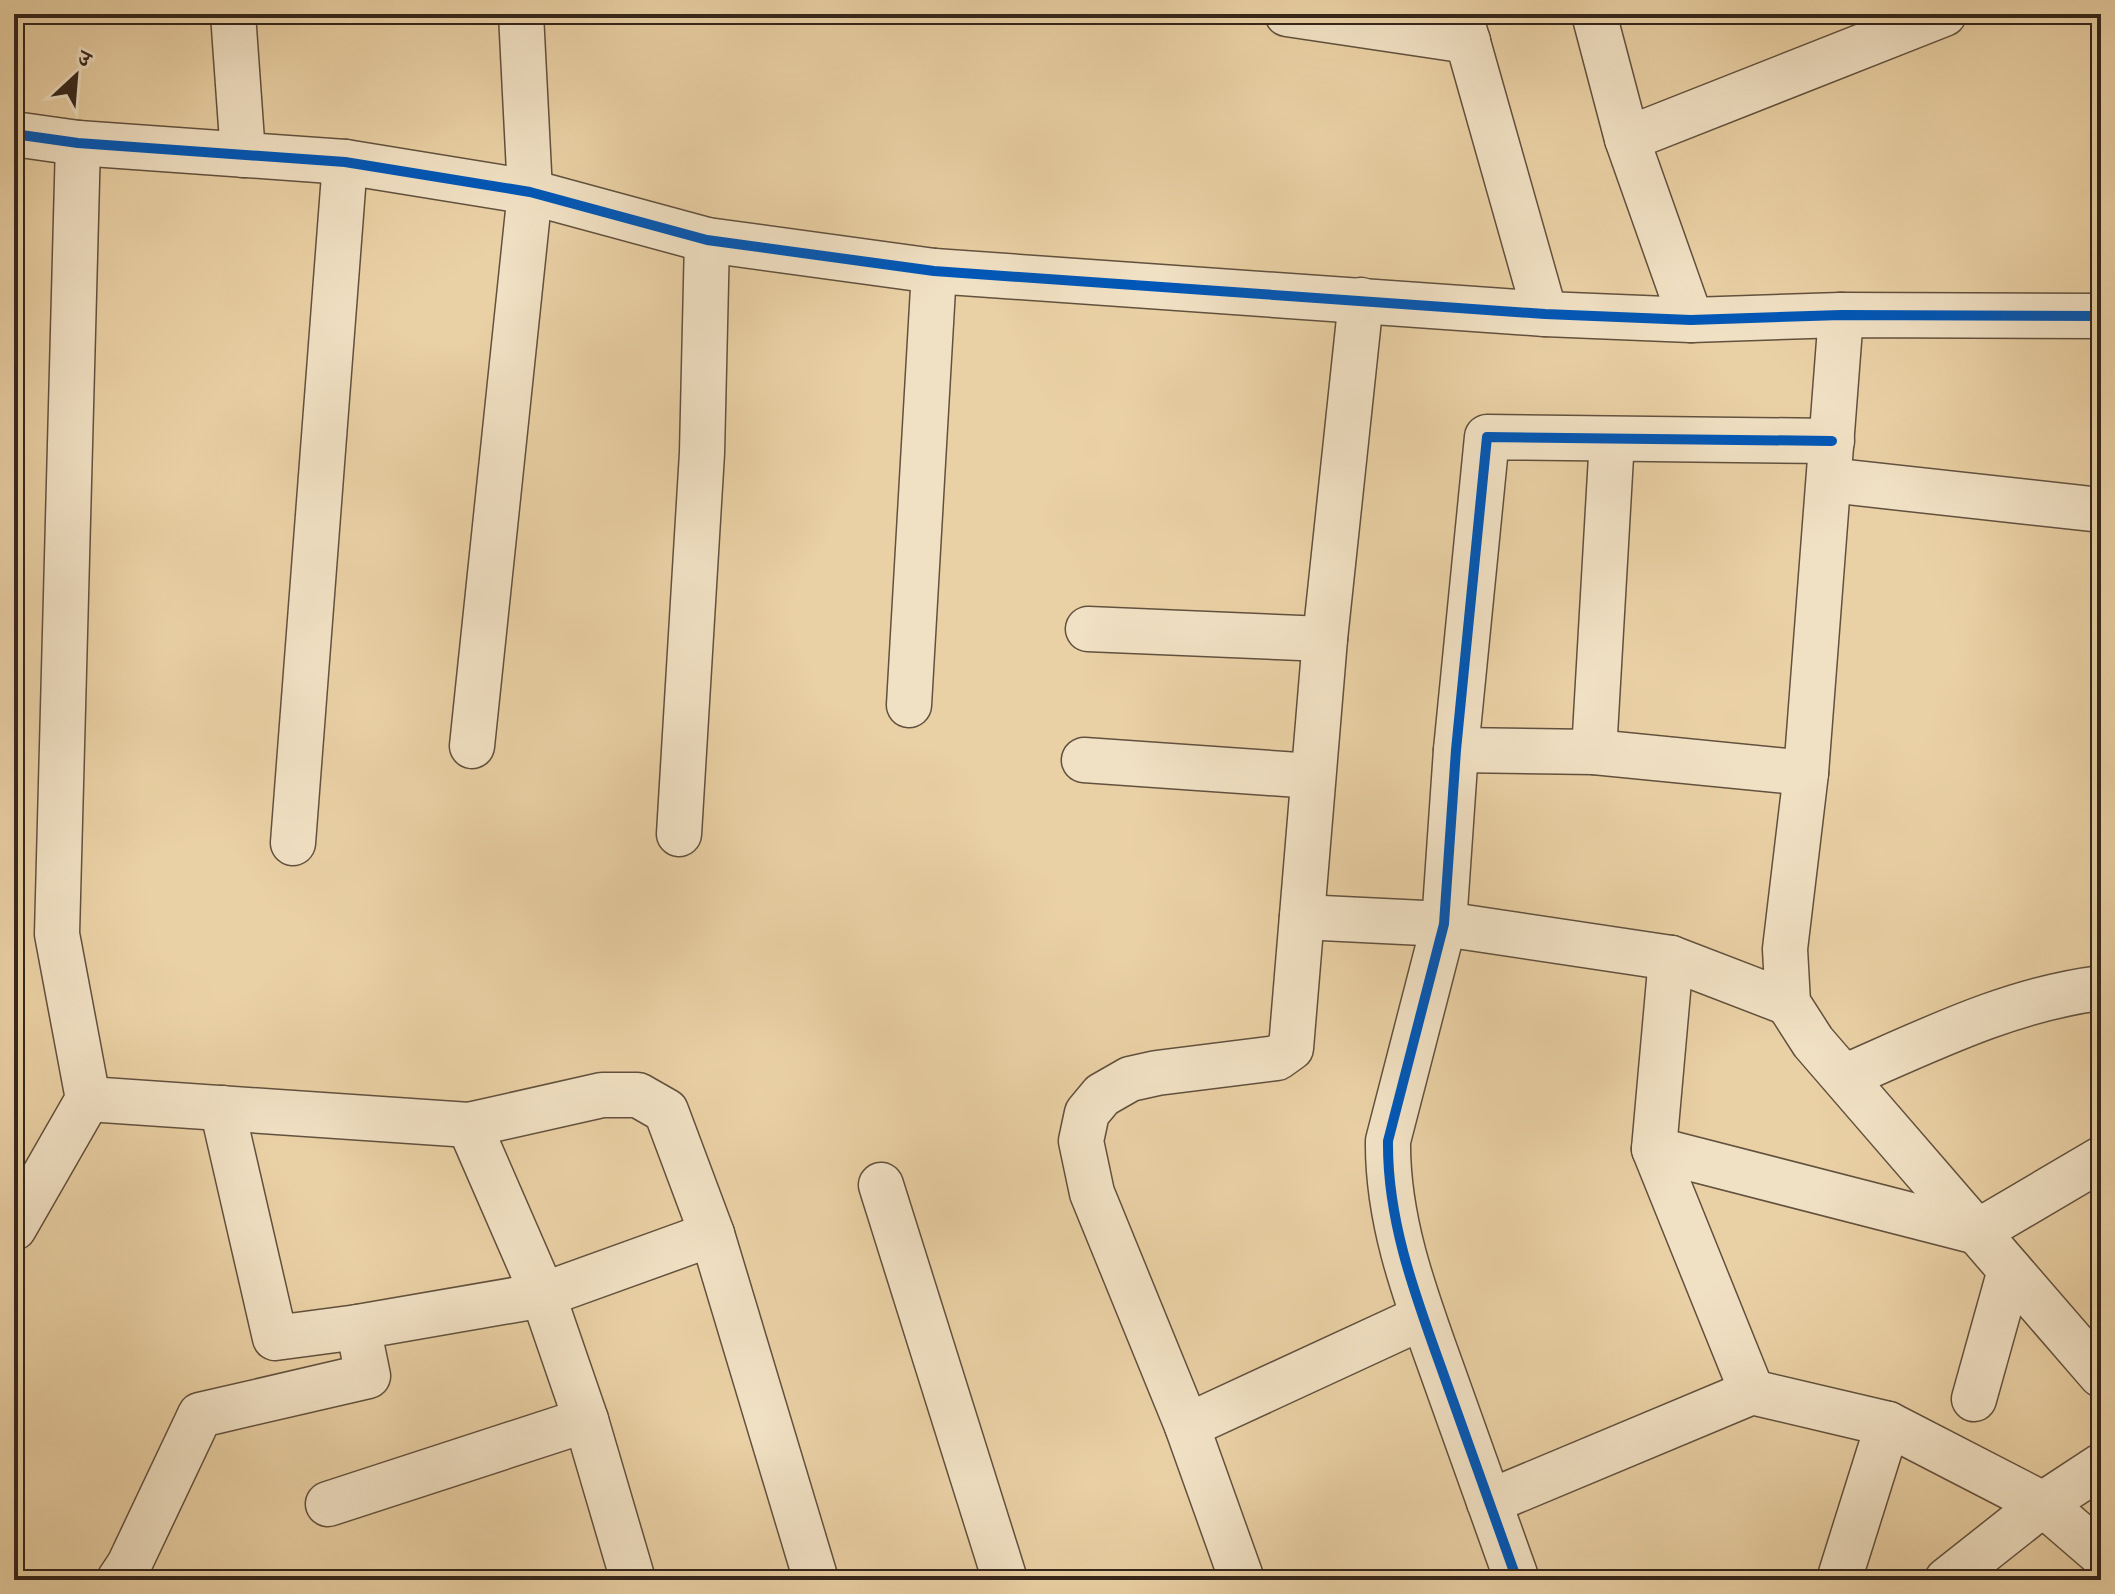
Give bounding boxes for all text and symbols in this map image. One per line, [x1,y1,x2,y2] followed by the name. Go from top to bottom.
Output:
[36,36,116,116] north arrow
[72,43,97,74] text: उ

